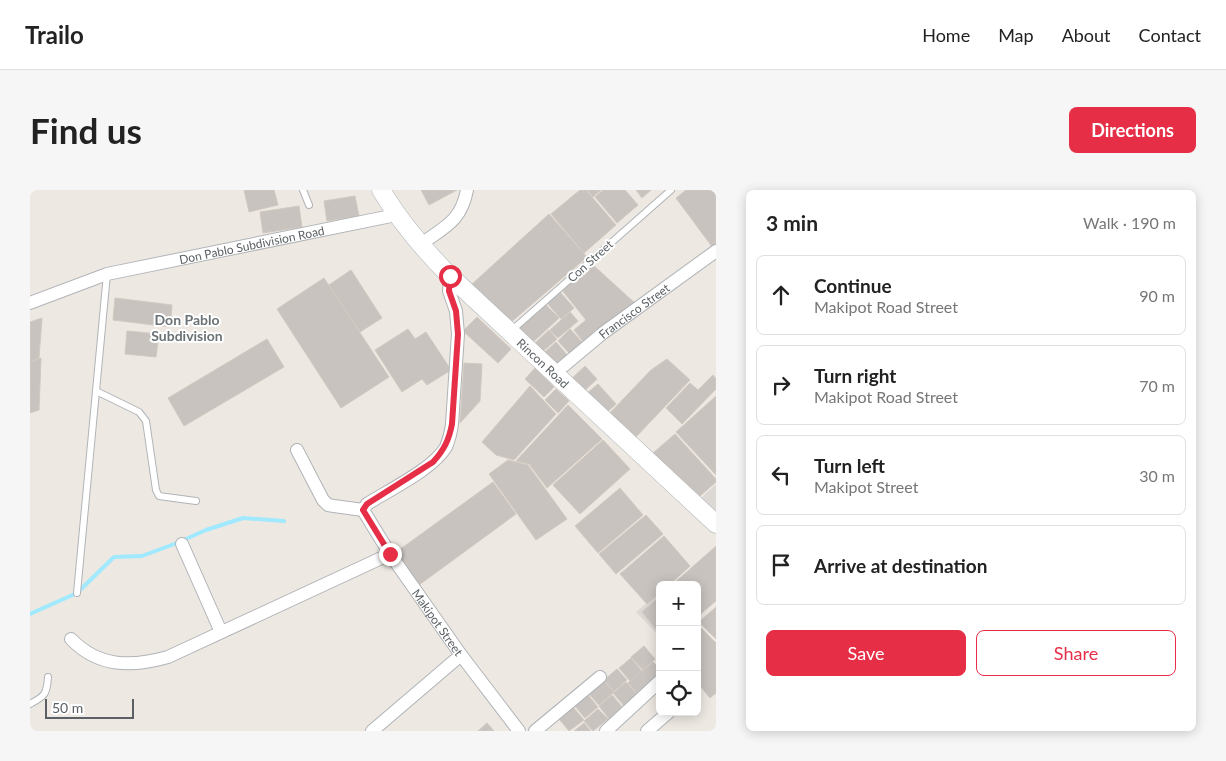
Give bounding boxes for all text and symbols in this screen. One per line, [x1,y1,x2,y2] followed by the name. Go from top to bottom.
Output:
[25,20,84,49] text: Trailo
[922,24,970,46] text: Home
[998,24,1034,46] text: Map
[1062,24,1111,46] text: About
[1139,24,1201,46] text: Contact
[1069,107,1196,153] button: Directions
[30,109,142,151] text: Find us
[766,210,818,235] text: 3 min
[1083,213,1176,232] text: Walk · 190 m
[178,222,326,267] street label: Don Pablo Subdivision Road
[564,236,616,285] street label: Con Street
[439,265,462,288] route start
[814,274,892,297] text: Continue
[595,279,673,341] street label: Francisco Street
[767,281,795,309] icon: ahead
[1139,286,1175,305] text: 90 m
[814,297,958,316] text: Makipot Road Street
[151,311,223,344] district label: Don Pablo Subdivision
[514,335,572,391] street label: Rincon Road
[814,364,896,387] text: Turn right
[767,371,795,399] icon: right
[1139,376,1175,395] text: 70 m
[814,387,958,406] text: Makipot Road Street
[814,454,885,477] text: Turn left
[767,461,795,489] icon: left
[1139,466,1175,485] text: 30 m
[814,477,918,496] text: Makipot Street
[379,543,402,566] route end
[767,551,795,579] icon: arrive
[814,554,987,577] text: Arrive at destination
[656,581,701,716] map controls
[656,581,701,626] button: +
[409,586,467,659] street label: Makipot Street
[656,626,701,671] button: −
[766,630,966,676] button: Save
[976,630,1176,676] button: Share
[656,671,701,716] button: locate
[45,696,134,719] scale bar
[52,699,83,716] text: 50 m

